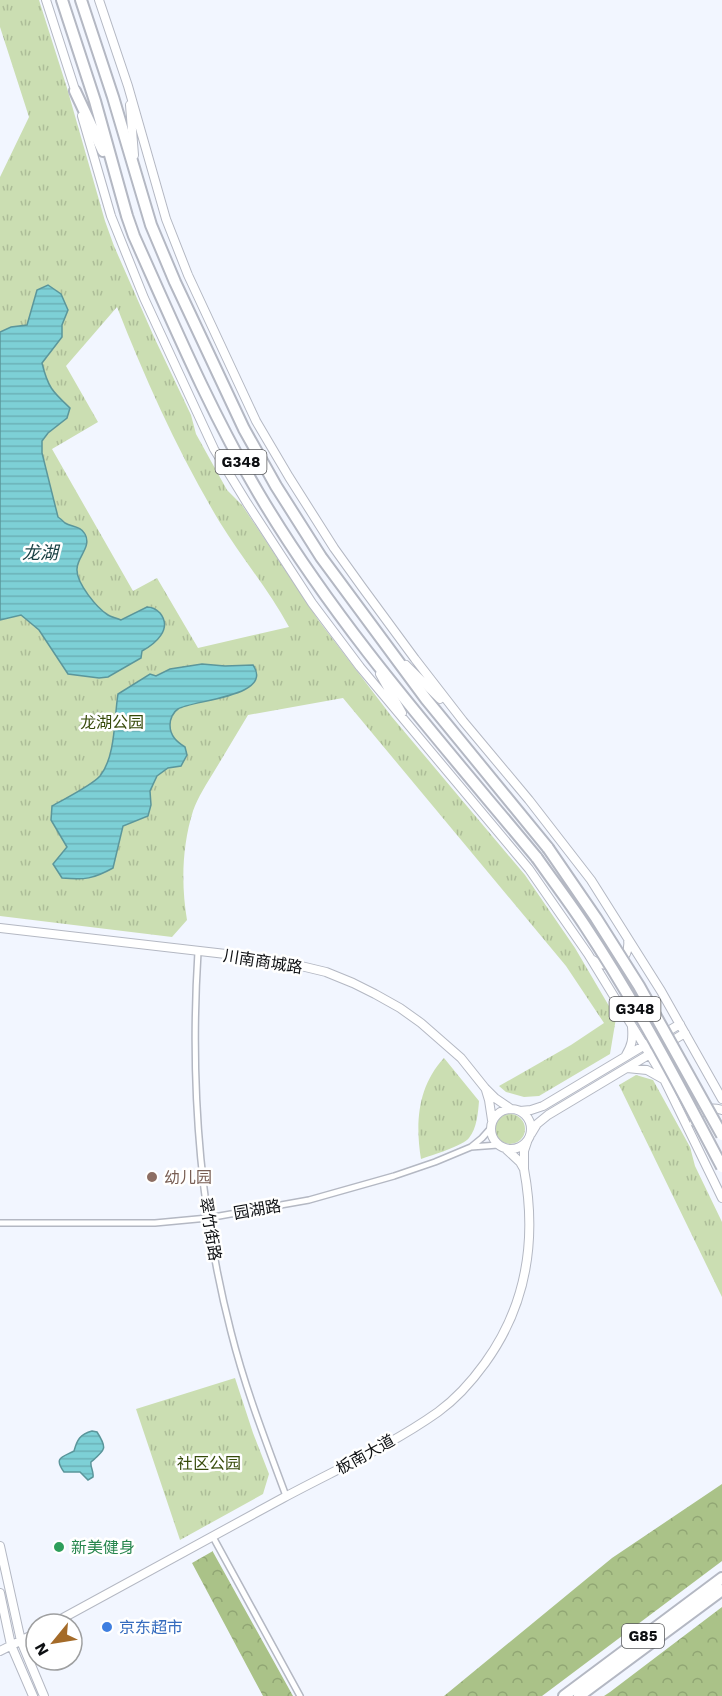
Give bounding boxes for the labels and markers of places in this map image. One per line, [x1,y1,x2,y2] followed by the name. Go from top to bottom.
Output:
[164,1168,212,1187] place label: 幼儿园
[145,1170,159,1184] marker: 幼儿园
[71,1538,135,1557] place label: 新美健身
[52,1540,66,1554] marker: 新美健身
[119,1618,183,1637] place label: 京东超市
[100,1620,114,1634] marker: 京东超市

